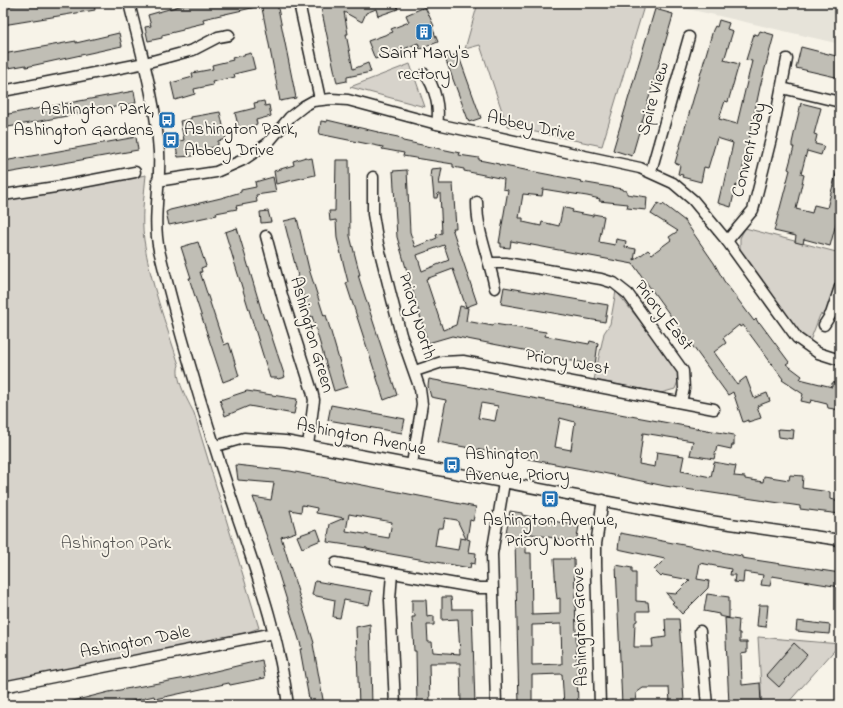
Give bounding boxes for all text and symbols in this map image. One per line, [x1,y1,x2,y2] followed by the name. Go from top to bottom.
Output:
[414,22,434,42] building icon: Saint Mary's rectory
[378,41,470,88] place label: Saint Mary's rectory
[631,59,677,139] street label: Spire View
[13,97,154,145] place label: Ashington Park, Ashington Gardens
[726,100,774,200] street label: Convent Way
[484,105,578,149] street label: Abbey Drive
[157,110,177,130] bus stop icon: Ashington Park, Ashington Gardens
[184,117,297,164] place label: Ashington Park, Abbey Drive
[161,130,181,150] bus stop icon: Ashington Park, Abbey Drive
[391,269,441,363] street label: Priory North
[281,274,340,396] street label: Ashington Green
[627,275,699,357] street label: Priory East
[523,343,611,383] street label: Priory West
[294,413,429,464] street label: Ashington Avenue
[465,442,570,489] place label: Ashington Avenue, Priory
[442,455,462,475] bus stop icon: Ashington Avenue, Priory
[540,489,560,509] bus stop icon: Ashington Avenue, Priory North
[483,508,617,555] place label: Ashington Avenue, Priory North
[61,531,171,558] park label: Ashington Park
[566,566,597,687] street label: Ashington Grove
[78,619,193,667] street label: Ashington Dale

